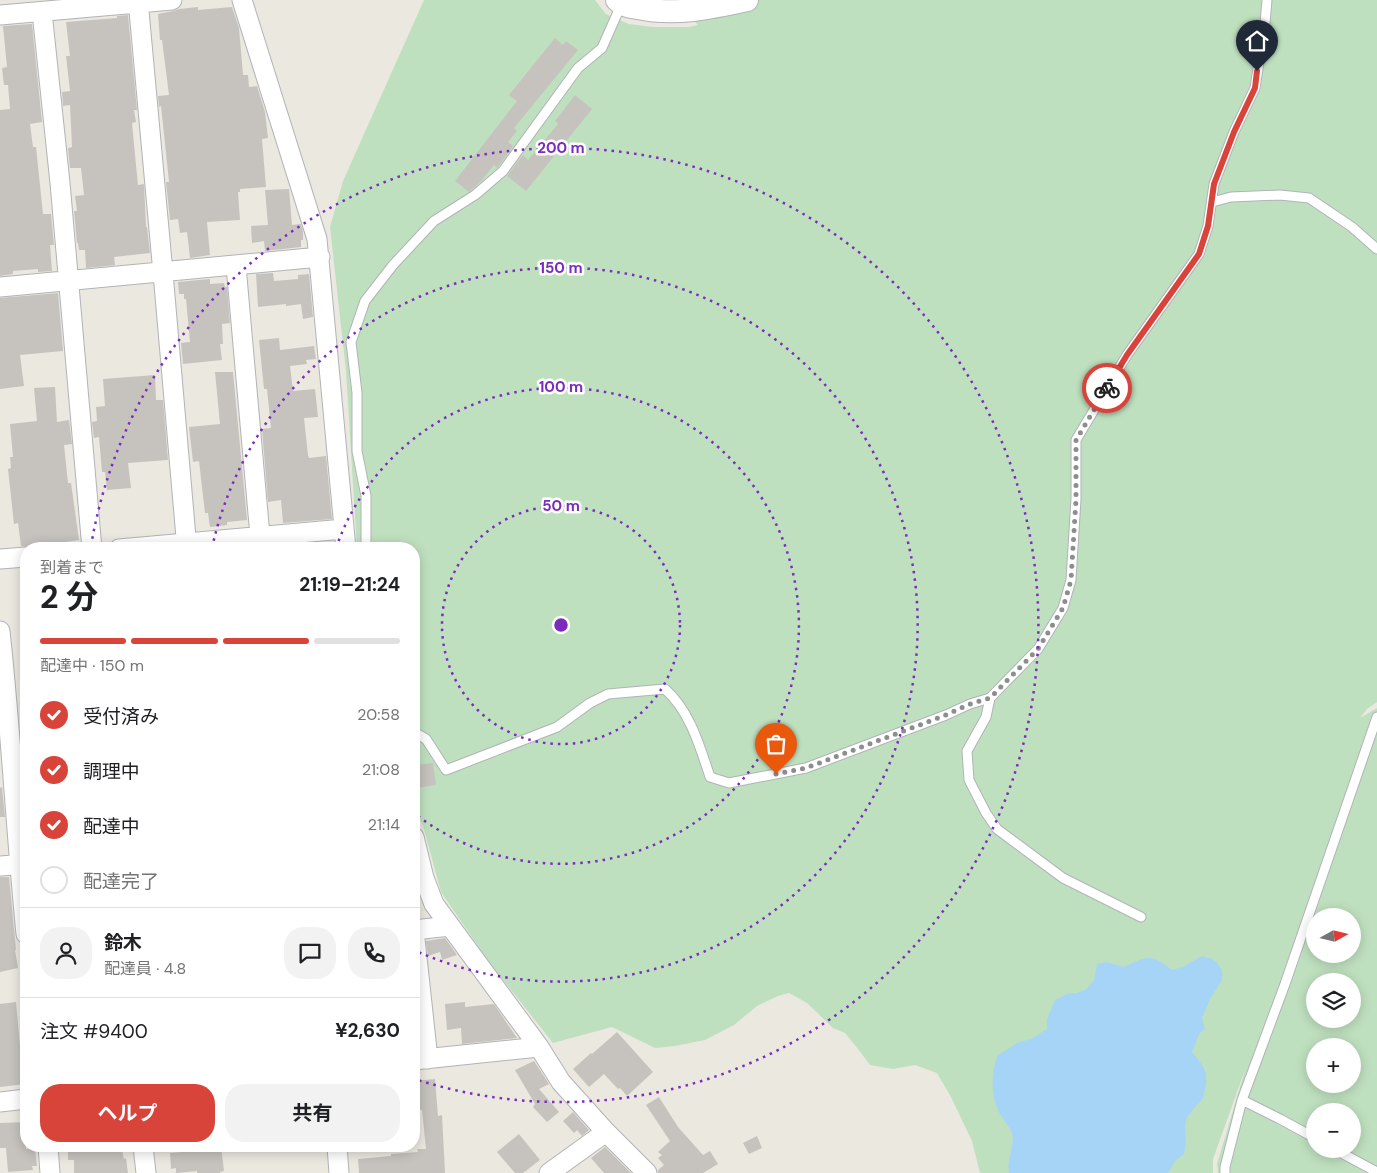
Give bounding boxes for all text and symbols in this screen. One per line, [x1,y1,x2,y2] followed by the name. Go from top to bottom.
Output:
[1236,20,1278,71] pin
[1243,27,1271,55] icon: home
[537,138,585,158] text: 200 m
[540,258,583,278] text: 150 m
[1082,363,1132,413] courier
[1093,374,1121,402] icon: bike
[539,377,583,397] text: 100 m
[542,496,580,516] text: 50 m
[40,557,104,578] text: 到着まで
[299,572,400,597] text: 21:19–21:24
[40,576,98,618] text: 2 分
[552,616,570,634] centre of rings
[40,655,144,676] text: 配達中 · 150 m
[40,701,68,729] icon: check
[83,704,159,729] text: 受付済み
[357,704,400,725] text: 20:58
[755,723,797,774] pin
[762,730,790,758] icon: bag
[40,756,68,784] icon: check
[83,759,140,784] text: 調理中
[362,759,400,780] text: 21:08
[40,811,68,839] icon: check
[83,814,140,839] text: 配達中
[368,814,400,835] text: 21:14
[83,869,159,894] text: 配達完了
[1306,908,1361,962] north arrow
[1306,908,1361,1158] map controls
[40,927,92,979] button: person
[284,927,336,979] button: chat
[348,927,400,979] button: phone
[104,930,142,955] text: 鈴木
[104,958,186,979] text: 配達員 · 4.8
[1306,973,1361,1028] button: layers
[335,1018,400,1043] text: ¥2,630
[40,1019,148,1044] text: 注文 #9400
[1306,1038,1361,1093] button: +
[40,1084,215,1142] button: ヘルプ
[225,1084,400,1142] button: 共有
[1306,1103,1361,1158] button: −

